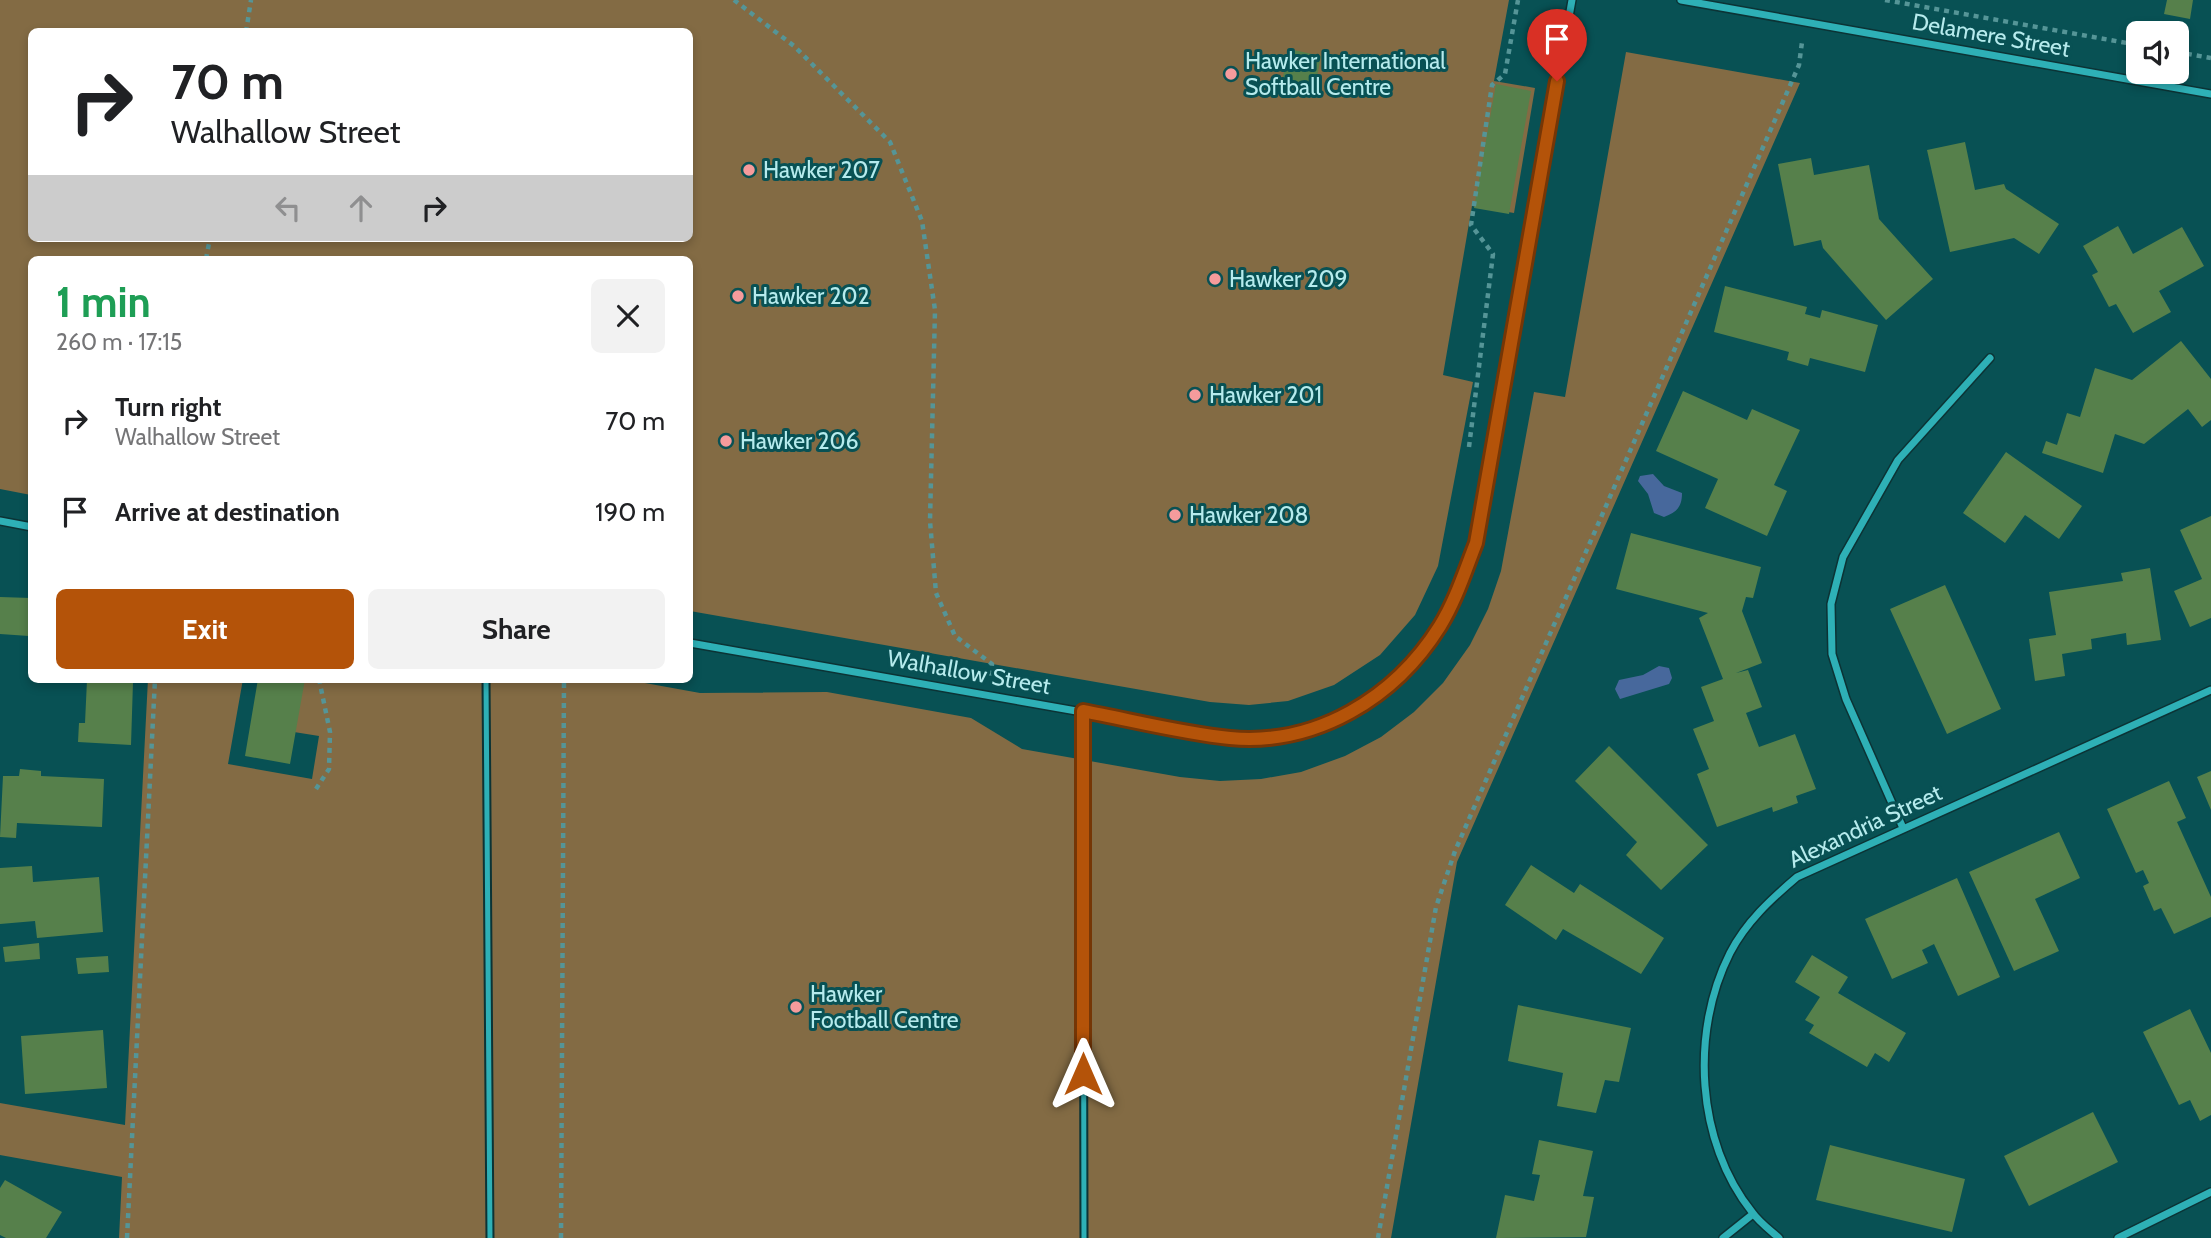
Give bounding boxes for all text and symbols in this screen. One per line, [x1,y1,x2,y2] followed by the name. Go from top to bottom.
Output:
[1910,7,2072,63] street label: Delamere Street
[1527,9,1587,81] pin
[1538,20,1576,58] icon: arrive
[2126,21,2189,84] map controls
[2126,21,2189,84] button: sound
[1245,47,1446,101] place label: Hawker International Softball Centre
[171,52,284,111] text: 70 m
[56,56,147,147] icon: right
[1223,66,1239,82] marker: Hawker International Softball Centre
[171,112,401,151] text: Walhallow Street
[763,156,880,184] place label: Hawker 207
[741,162,757,178] marker: Hawker 207
[269,189,307,227] icon: left
[342,189,380,227] icon: ahead
[415,189,453,227] icon: right
[1229,265,1348,293] place label: Hawker 209
[1207,271,1223,287] marker: Hawker 209
[56,276,151,328] text: 1 min
[591,279,665,353] button: close
[752,282,870,310] place label: Hawker 202
[730,288,746,304] marker: Hawker 202
[56,328,182,356] text: 260 m · 17:15
[1209,381,1322,409] place label: Hawker 201
[1187,387,1203,403] marker: Hawker 201
[115,391,221,423] text: Turn right
[56,402,94,440] icon: right
[605,405,665,437] text: 70 m
[115,423,280,451] text: Walhallow Street
[740,427,859,455] place label: Hawker 206
[718,433,734,449] marker: Hawker 206
[56,493,94,531] icon: arrive
[115,496,340,528] text: Arrive at destination
[595,496,665,528] text: 190 m
[1189,501,1308,529] place label: Hawker 208
[1167,507,1183,523] marker: Hawker 208
[56,589,354,669] button: Exit
[368,589,665,669] button: Share
[885,644,1053,700] street label: Walhallow Street
[1784,778,1946,874] street label: Alexandria Street
[810,980,959,1034] place label: Hawker Football Centre
[788,999,804,1015] marker: Hawker Football Centre
[1046,1037,1120,1111] position arrow

